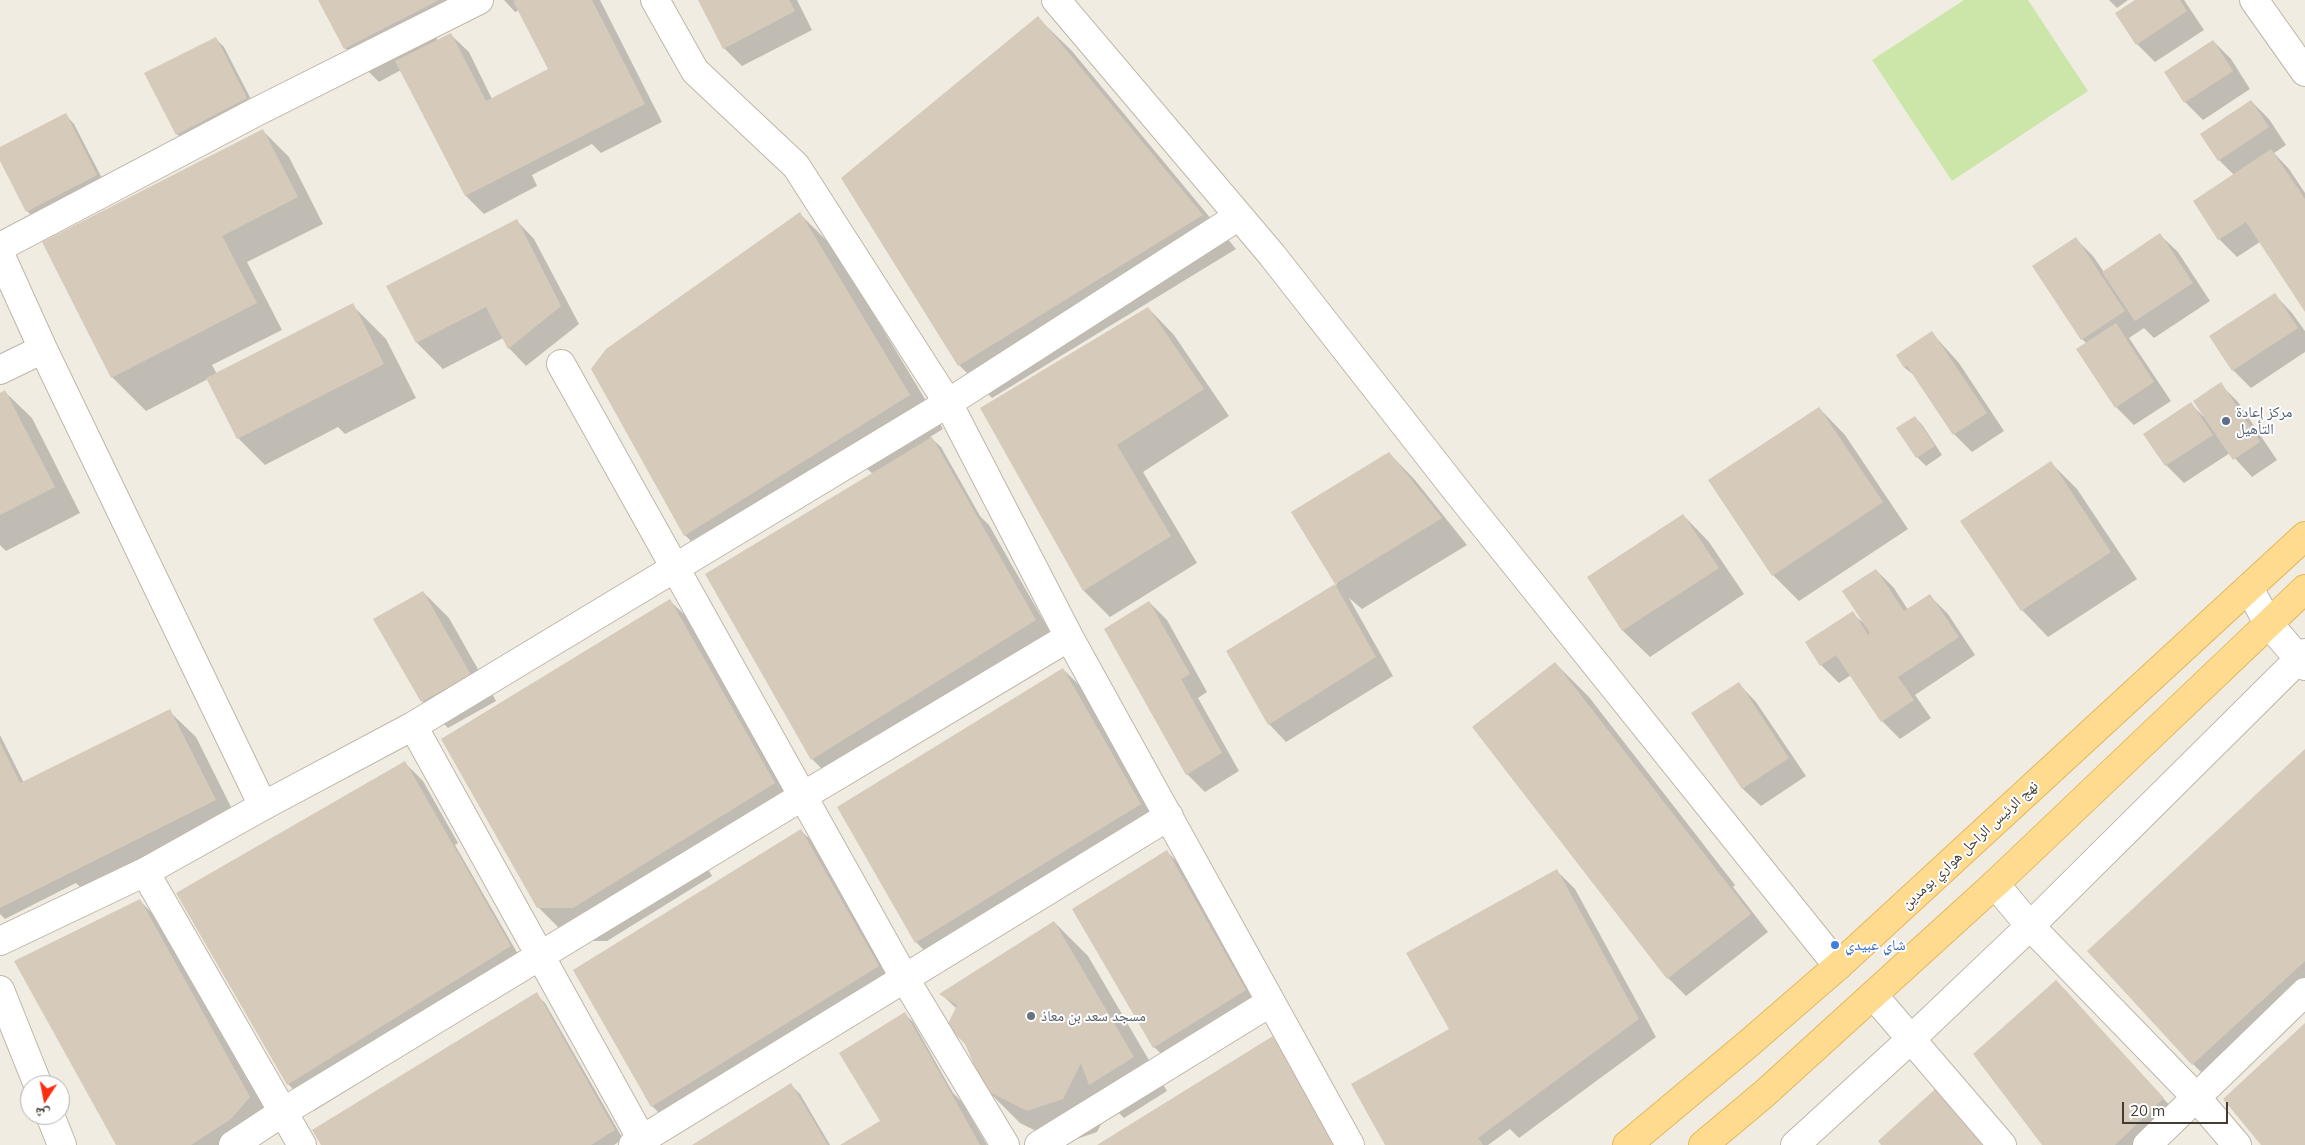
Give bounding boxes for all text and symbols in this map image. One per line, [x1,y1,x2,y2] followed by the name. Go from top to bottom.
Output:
[2236,403,2292,438] place label: مركز إعادة التأهيل
[2220,415,2232,427] marker: مركز إعادة التأهيل
[1898,777,2042,913] street label: نهج الرئيس الراحل هواري بومدين
[1845,936,1906,954] place label: شاي عبيدي
[1829,939,1841,951] marker: شاي عبيدي
[1041,1007,1146,1025] place label: مسجد سعد بن معاذ
[1025,1010,1037,1022] marker: مسجد سعد بن معاذ
[20,1075,70,1125] north arrow
[2125,1092,2231,1124] scale bar
[2130,1101,2165,1120] text: 20 m
[33,1103,51,1124] text: ش

